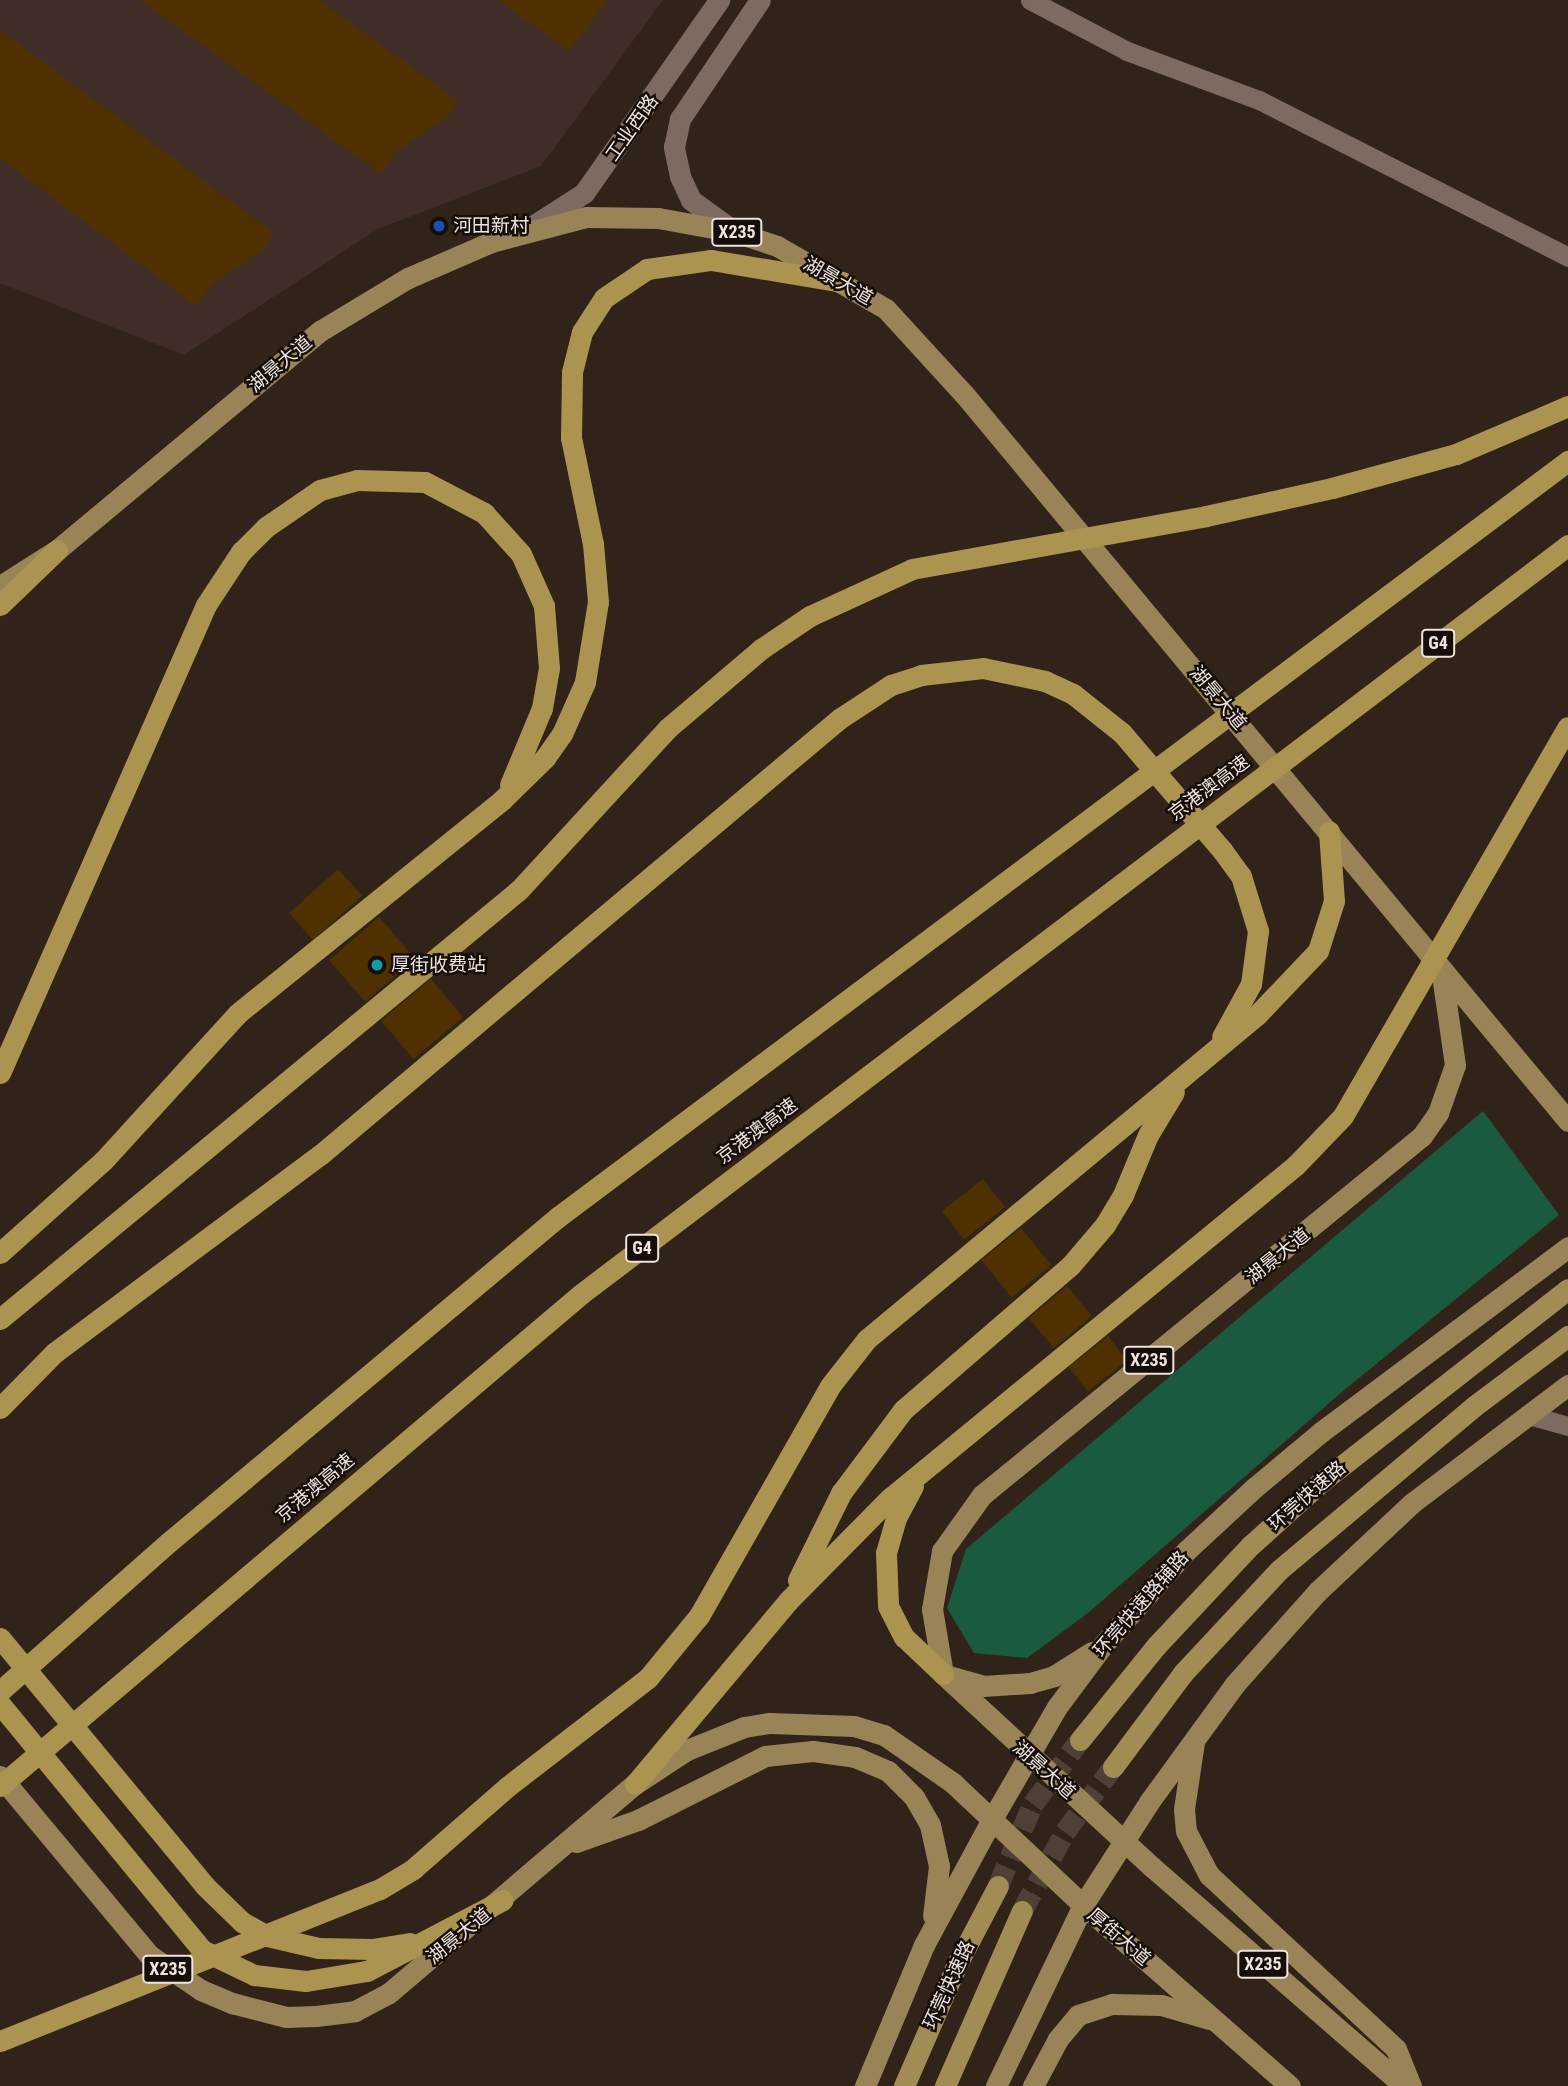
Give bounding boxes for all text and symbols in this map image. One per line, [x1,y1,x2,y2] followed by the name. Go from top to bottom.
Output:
[601,90,663,166] street label: 工业西路
[453,215,529,237] place label: 河田新村
[431,218,447,234] marker: 河田新村
[711,218,763,246] road number: X235
[799,252,877,310] street label: 湖景大道
[244,331,316,397] street label: 湖景大道
[1420,628,1456,658] road number: G4
[1185,662,1251,734] street label: 湖景大道
[1164,750,1254,826] street label: 京港澳高速
[391,954,486,976] place label: 厚街收费站
[369,957,385,973] marker: 厚街收费站
[712,1093,802,1169] street label: 京港澳高速
[1241,1223,1315,1289] street label: 湖景大道
[624,1233,660,1262] road number: G4
[1123,1345,1175,1374] road number: X235
[271,1449,359,1527] street label: 京港澳高速
[1264,1456,1350,1536] street label: 环莞快速路
[1089,1546,1193,1662] street label: 环莞快速路辅路
[1008,1736,1080,1804] street label: 湖景大道
[422,1903,496,1969] street label: 湖景大道
[1083,1903,1155,1971] street label: 厚街大道
[919,1937,979,2033] street label: 环莞快速路
[1237,1950,1289,1978] road number: X235
[142,1954,194,1983] road number: X235

